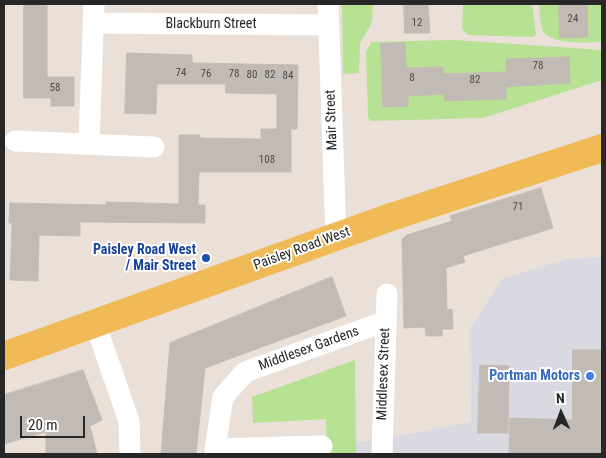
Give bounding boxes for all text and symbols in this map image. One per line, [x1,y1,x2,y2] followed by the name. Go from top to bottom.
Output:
[568,12,578,26] house number: 24
[165,16,257,32] street label: Blackburn Street
[412,16,422,30] house number: 12
[533,59,543,73] house number: 78
[176,66,186,80] house number: 74
[201,67,211,81] house number: 76
[229,67,239,81] house number: 78
[247,68,257,82] house number: 80
[265,68,275,82] house number: 82
[283,69,293,83] house number: 84
[409,71,415,85] house number: 8
[470,73,480,87] house number: 82
[50,81,60,95] house number: 58
[323,89,341,151] street label: Mair Street
[259,153,275,167] house number: 108
[513,200,523,214] house number: 71
[251,224,353,274] street label: Paisley Road West
[93,242,196,274] place label: Paisley Road West / Mair Street
[200,252,212,264] marker: Paisley Road West / Mair Street
[257,323,361,375] street label: Middlesex Gardens
[374,327,394,421] street label: Middlesex Street
[489,368,580,384] place label: Portman Motors
[584,370,596,382] marker: Portman Motors
[536,388,586,438] north arrow
[556,390,565,406] text: N
[22,406,88,438] scale bar
[28,416,58,434] text: 20 m

